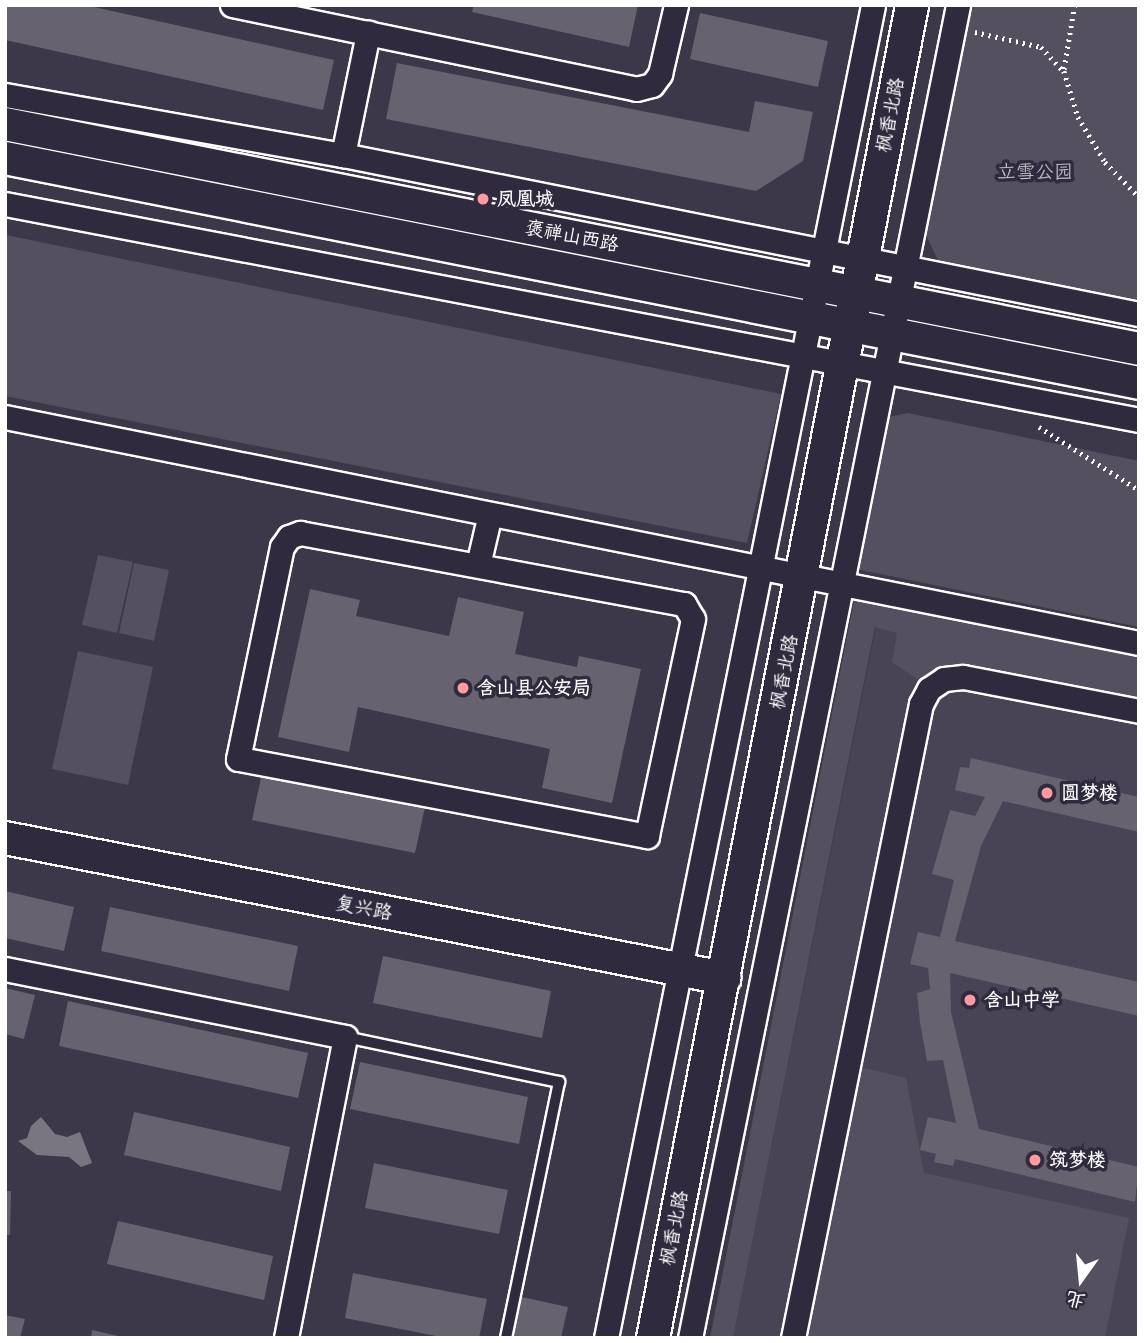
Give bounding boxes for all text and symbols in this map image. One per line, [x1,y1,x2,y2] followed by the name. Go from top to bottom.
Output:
[872,76,908,154] street label: 枫香北路
[997,161,1073,183] park label: 立雪公园
[497,188,554,210] place label: 凤凰城
[475,191,491,207] marker: 凤凰城
[523,216,621,256] street label: 褒禅山西路
[766,633,802,711] street label: 枫香北路
[477,677,591,699] place label: 含山县公安局
[455,680,471,696] marker: 含山县公安局
[1061,782,1118,804] place label: 圆梦楼
[1039,785,1055,801] marker: 圆梦楼
[334,891,394,925] street label: 复兴路
[984,989,1060,1011] place label: 含山中学
[962,992,978,1008] marker: 含山中学
[1049,1149,1106,1171] place label: 筑梦楼
[1027,1152,1043,1168] marker: 筑梦楼
[656,1189,692,1267] street label: 枫香北路
[1046,1245,1116,1315] north arrow
[1063,1285,1088,1315] text: 北

